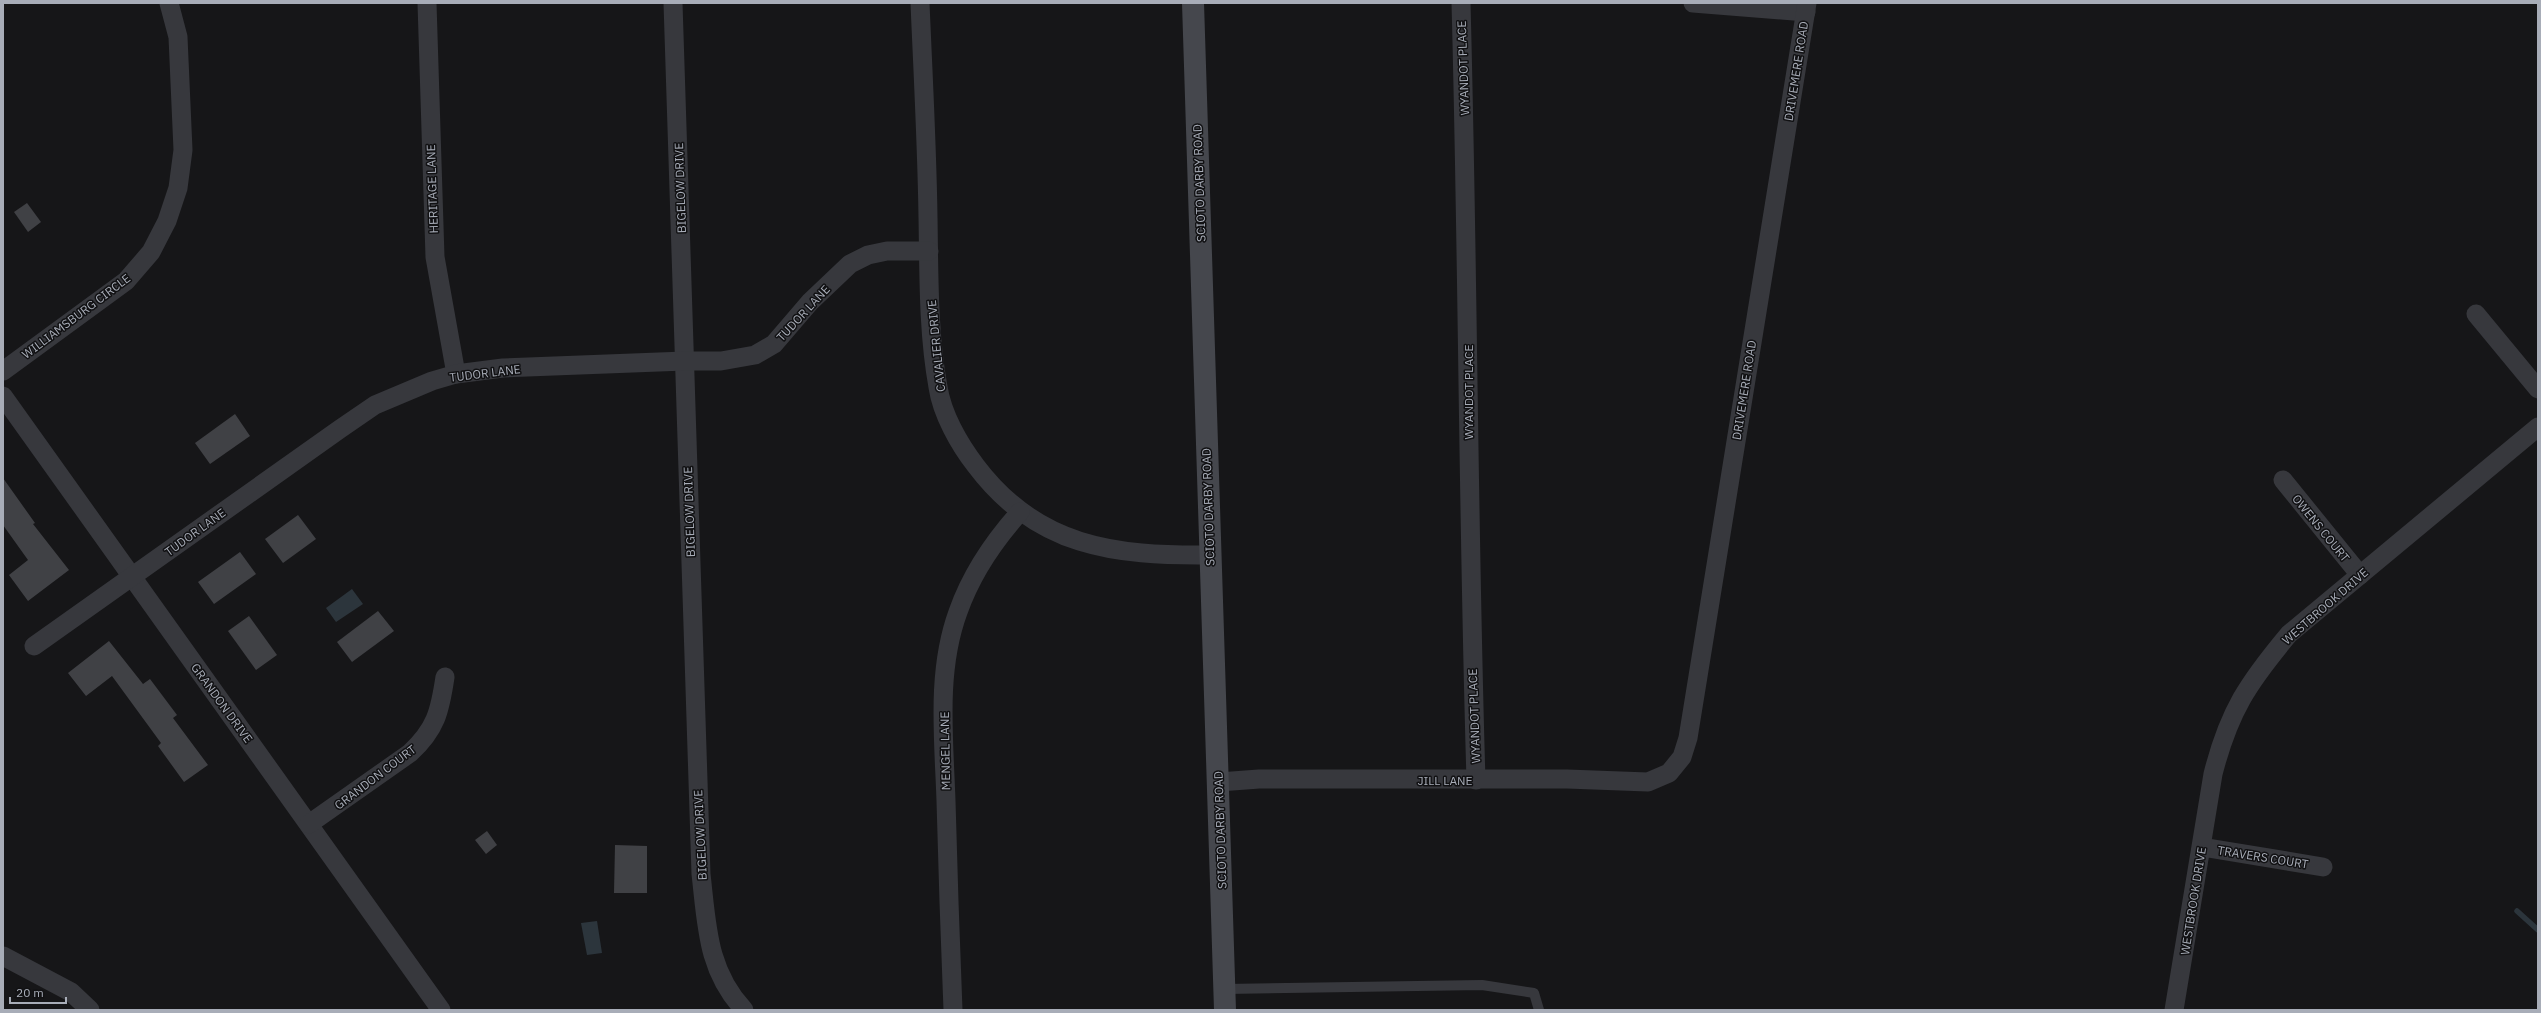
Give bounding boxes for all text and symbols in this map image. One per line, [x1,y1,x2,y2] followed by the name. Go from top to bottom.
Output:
[1454,20,1472,116] street label: WYANDOT PLACE
[1781,20,1811,122] street label: DRIVEMERE ROAD
[1189,124,1209,242] street label: SCIOTO DARBY ROAD
[671,143,689,233] street label: BIGELOW DRIVE
[423,144,441,234] street label: HERITAGE LANE
[19,270,133,362] street label: WILLIAMSBURG CIRCLE
[773,282,833,344] street label: TUDOR LANE
[924,299,948,393] street label: CAVALIER DRIVE
[1729,339,1759,441] street label: DRIVEMERE ROAD
[1461,345,1476,439] street label: WYANDOT PLACE
[449,361,521,385] street label: TUDOR LANE
[1198,448,1218,566] street label: SCIOTO DARBY ROAD
[680,467,698,557] street label: BIGELOW DRIVE
[2289,491,2353,565] street label: OWENS COURT
[162,505,228,559] street label: TUDOR LANE
[2279,565,2371,647] street label: WESTBROOK DRIVE
[188,660,256,746] street label: GRANDON DRIVE
[1465,668,1483,764] street label: WYANDOT PLACE
[937,711,953,791] street label: MENGEL LANE
[331,741,419,813] street label: GRANDON COURT
[1210,771,1230,889] street label: SCIOTO DARBY ROAD
[1417,773,1473,788] street label: JILL LANE
[690,789,710,881] street label: BIGELOW DRIVE
[2217,842,2310,872] street label: TRAVERS COURT
[2177,846,2209,956] street label: WESTBROOK DRIVE
[10,979,66,1005] scale bar
[16,985,44,1000] text: 20 m

